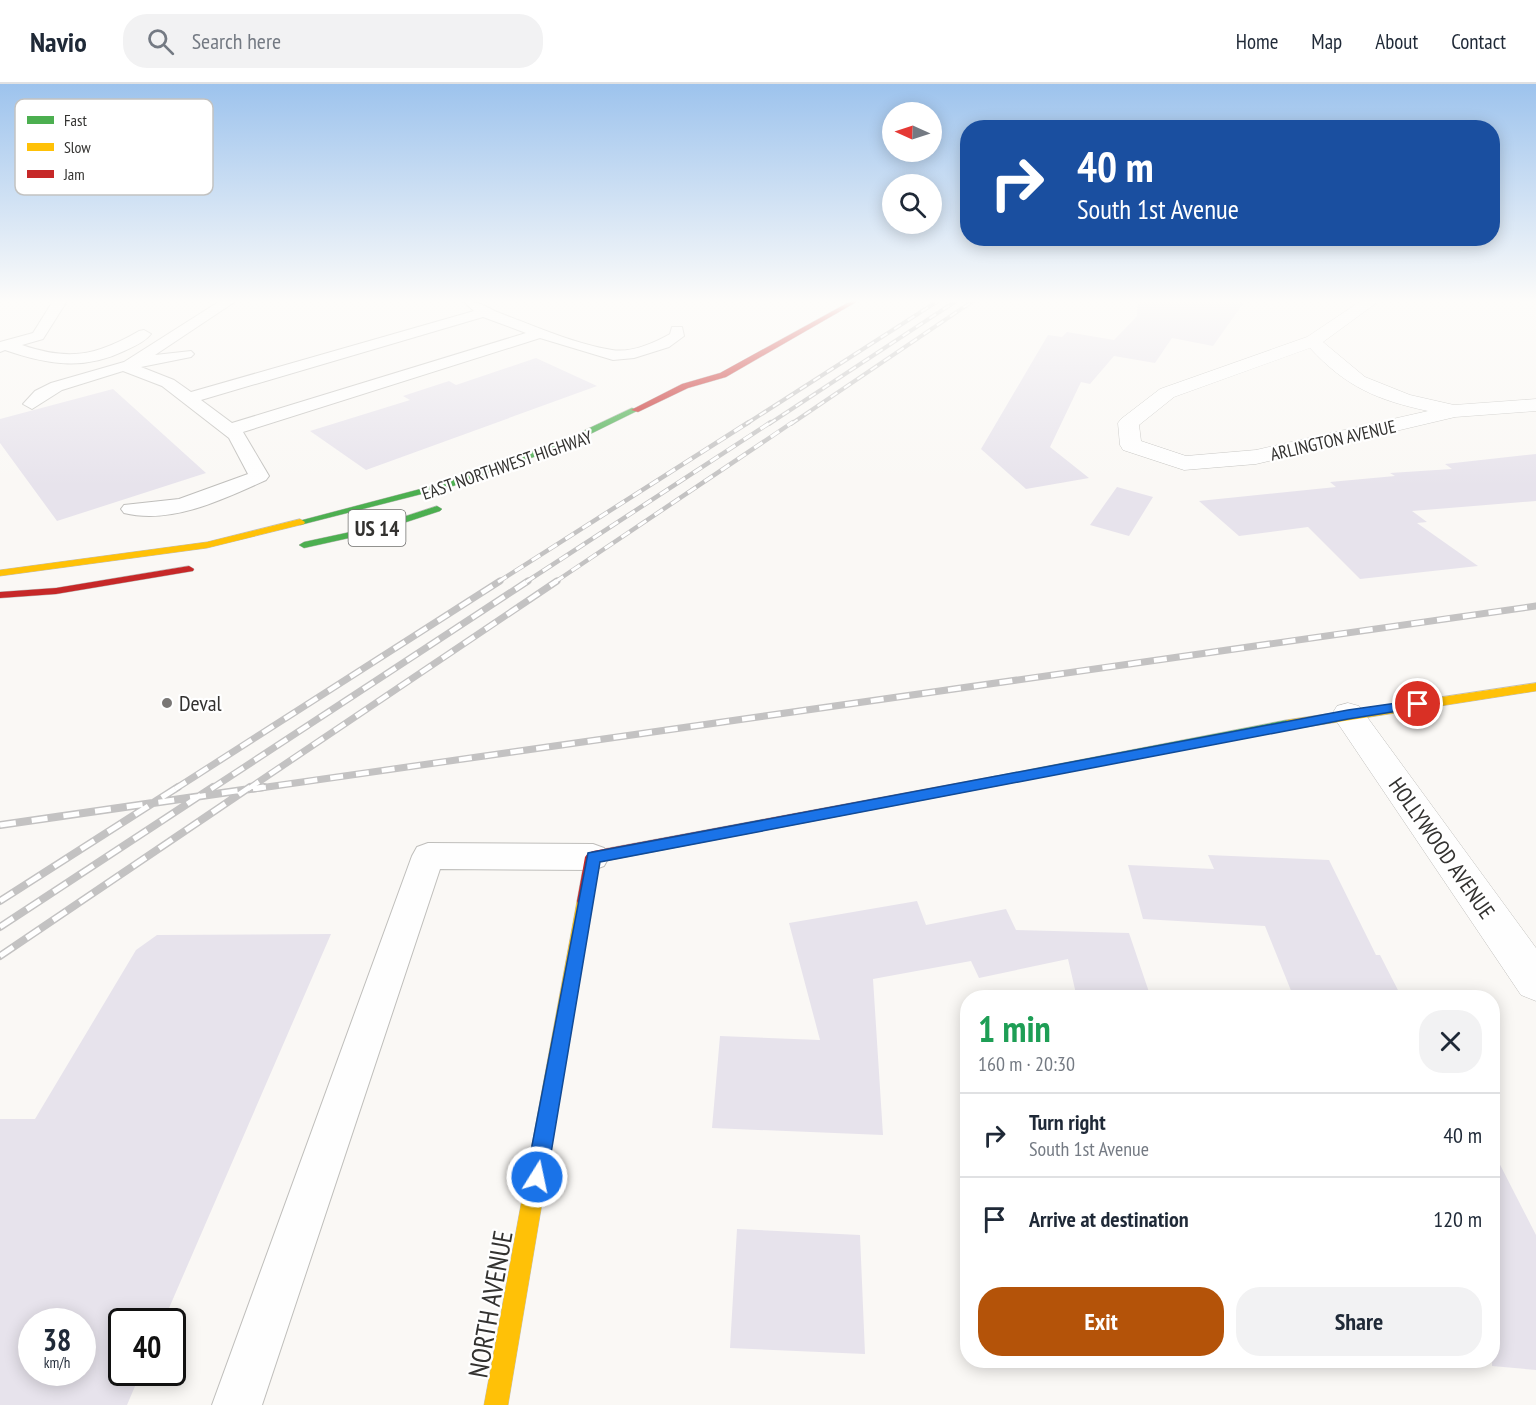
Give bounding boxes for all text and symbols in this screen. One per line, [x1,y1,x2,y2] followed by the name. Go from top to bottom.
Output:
[123,14,543,68] search box
[30,23,87,60] text: Navio
[144,25,177,58] icon: search
[192,27,281,55] text: Search here
[1236,28,1278,55] text: Home
[1311,28,1342,55] text: Map
[1375,28,1418,55] text: About
[1451,28,1506,55] text: Contact
[15,99,213,195] legend
[882,102,942,162] north arrow
[882,102,942,234] map controls
[64,110,87,130] text: Fast
[64,137,91,157] text: Slow
[1077,139,1154,194] text: 40 m
[978,144,1056,222] icon: right
[63,164,85,184] text: Jam
[882,174,942,234] button: search
[1077,192,1239,226] text: South 1st Avenue
[1268,414,1398,466] street label: ARLINGTON AVENUE
[419,425,596,505] street label: EAST NORTHWEST HIGHWAY
[348,510,406,546] road number: US 14
[1392,678,1443,729] pin
[1401,687,1434,720] icon: arrive
[179,689,223,717] place label: Deval
[160,696,174,710] marker: Deval
[1383,772,1501,924] street label: HOLLYWOOD AVENUE
[978,1005,1051,1052] text: 1 min
[1419,1010,1482,1073] button: close
[978,1051,1075,1077] text: 160 m · 20:30
[1029,1108,1106,1136] text: Turn right
[978,1119,1011,1152] icon: right
[1443,1121,1482,1149] text: 40 m
[1029,1136,1149,1162] text: South 1st Avenue
[505,1145,569,1209] position arrow
[978,1203,1011,1236] icon: arrive
[1029,1205,1189,1233] text: Arrive at destination
[1433,1205,1482,1233] text: 120 m
[460,1228,520,1380] street label: NORTH AVENUE
[978,1287,1224,1356] button: Exit
[1236,1287,1482,1356] button: Share
[108,1308,186,1386] speed limit sign: 40
[43,1320,71,1359] text: 38
[44,1353,70,1372] text: km/h

